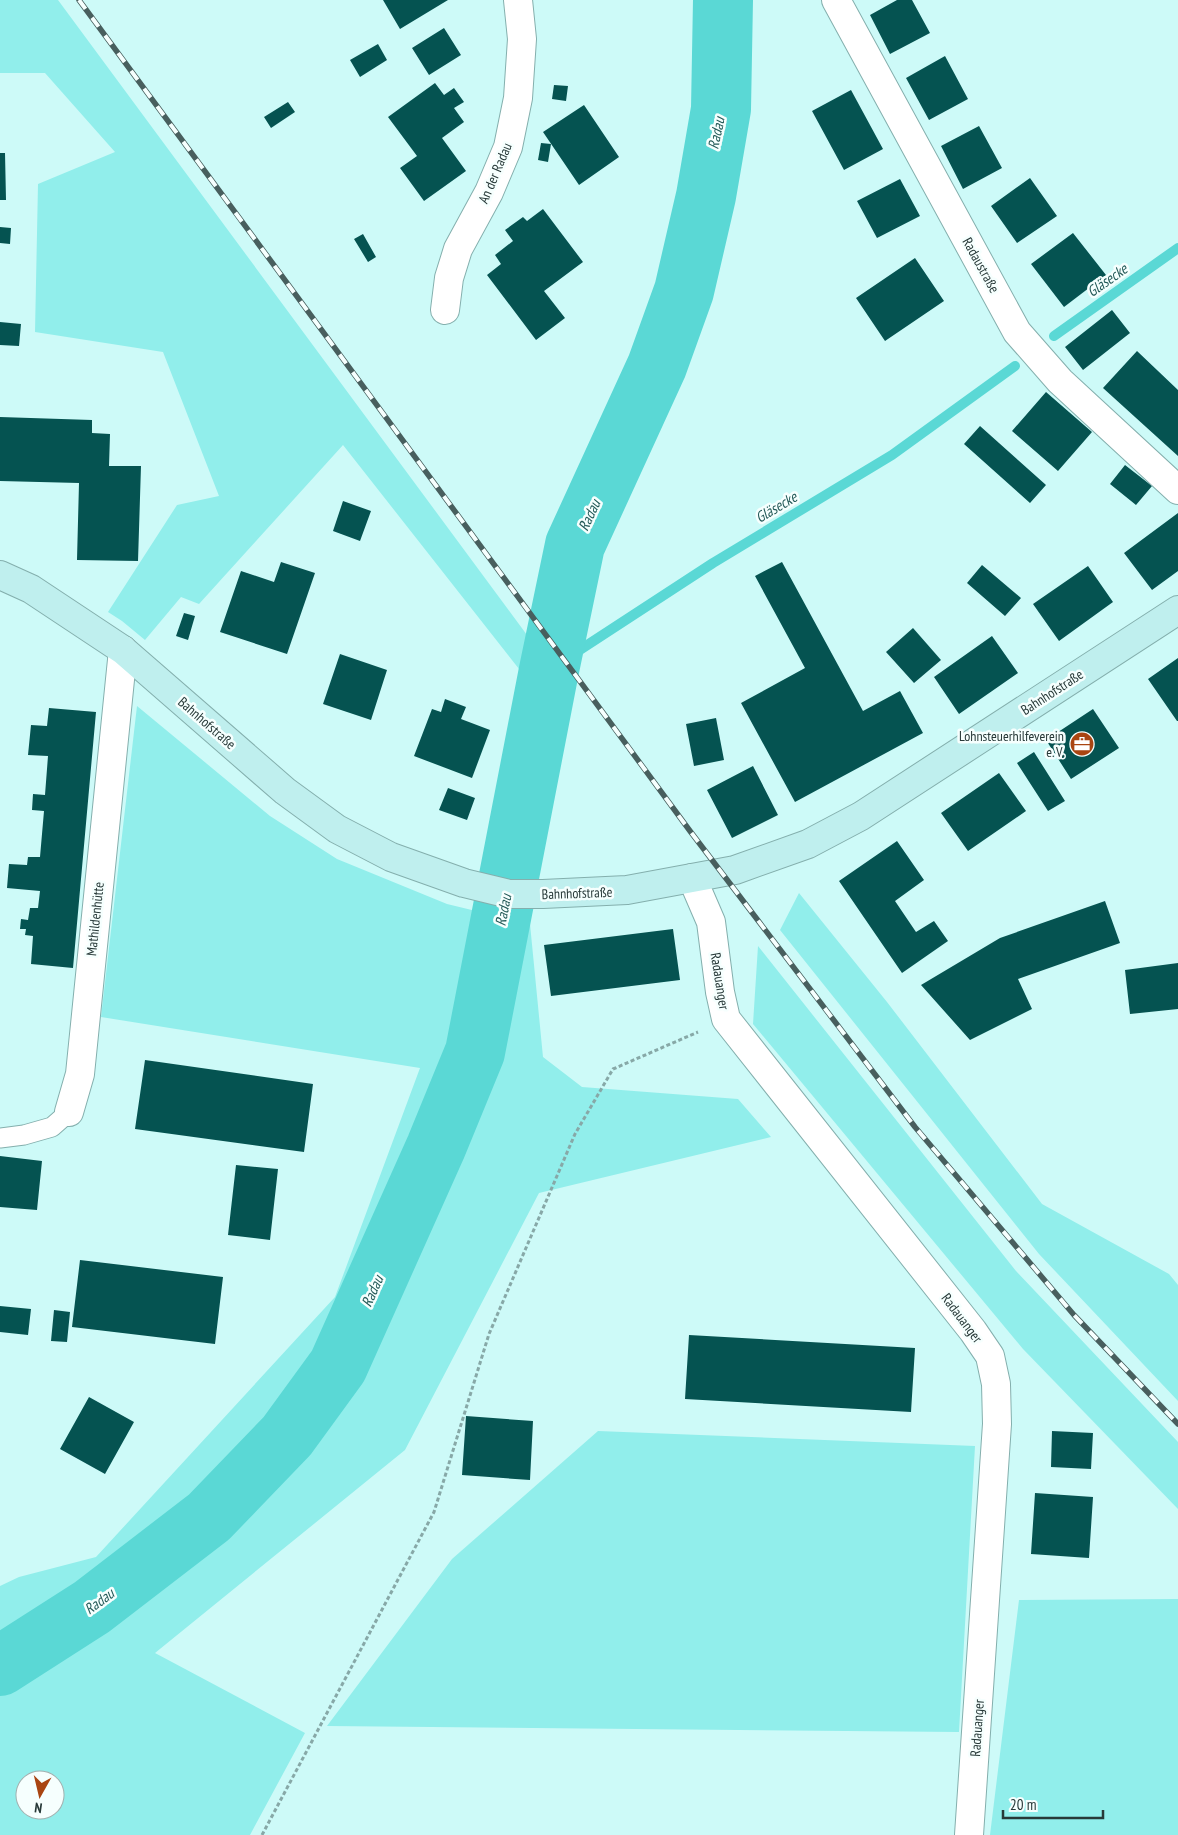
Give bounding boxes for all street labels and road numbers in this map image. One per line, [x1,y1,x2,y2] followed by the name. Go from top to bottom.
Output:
[474,140,516,206] street label: An der Radau
[958,234,1004,296] street label: Radaustraße
[1017,665,1087,719] street label: Bahnhofstraße
[174,693,240,753] street label: Bahnhofstraße
[82,881,108,957] street label: Mathildenhütte
[541,883,613,903] street label: Bahnhofstraße
[707,951,733,1011] street label: Radauanger
[938,1290,987,1346] street label: Radauanger
[966,1699,988,1757] street label: Radauanger

